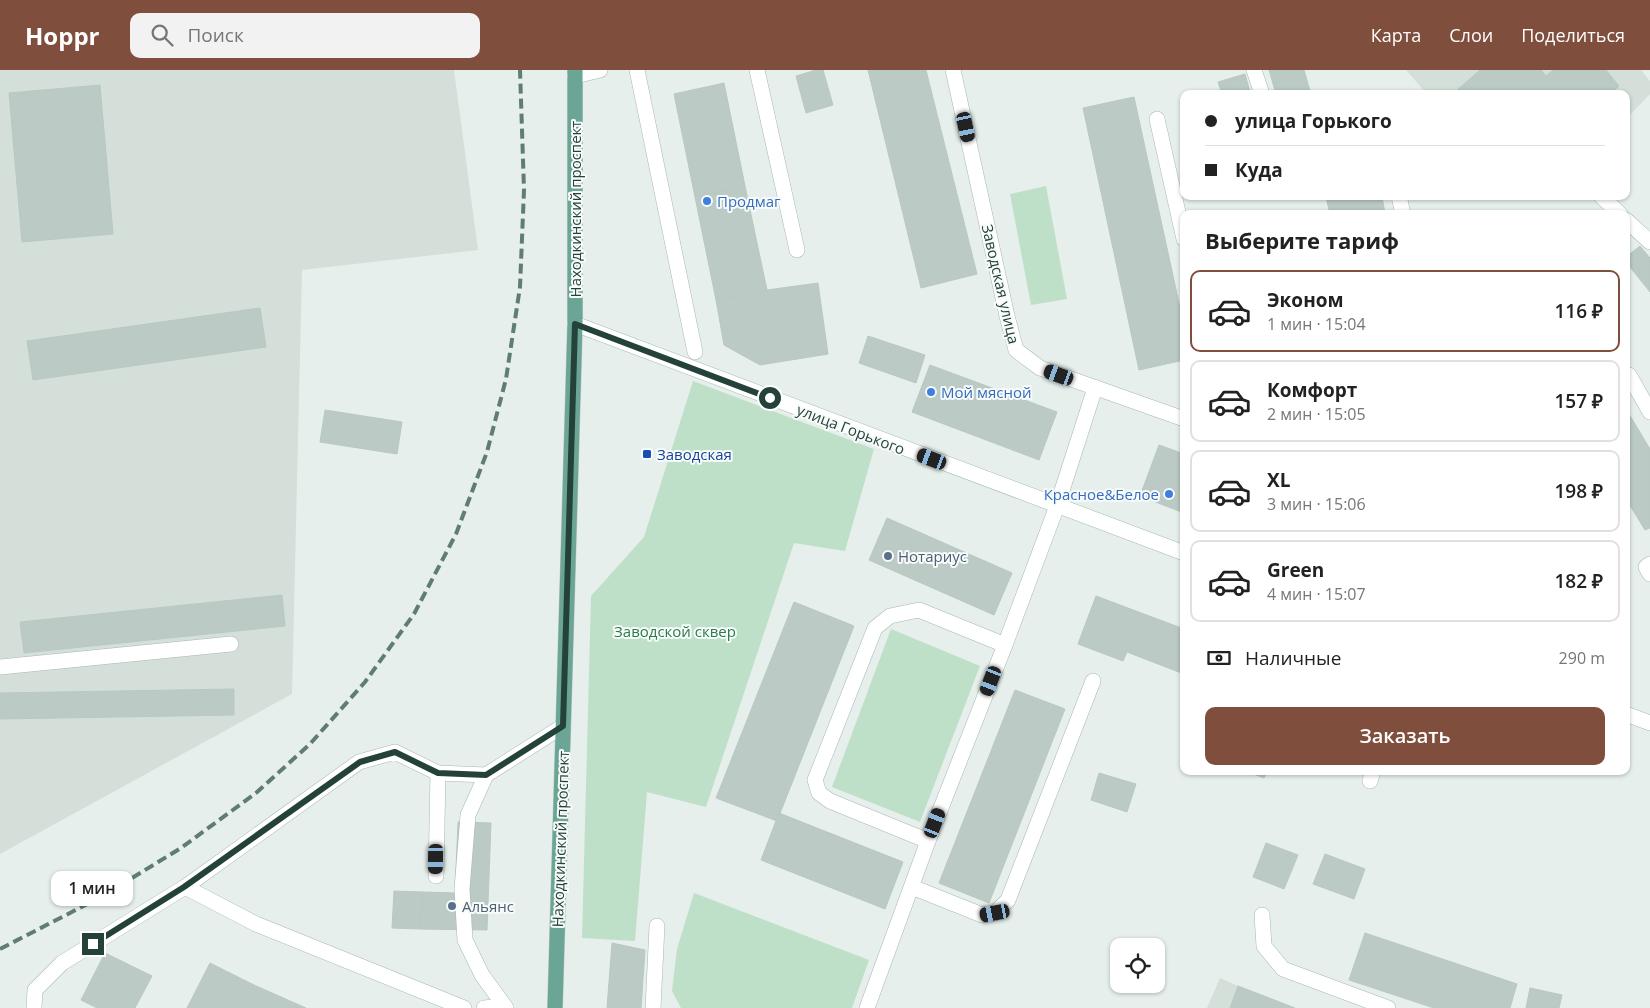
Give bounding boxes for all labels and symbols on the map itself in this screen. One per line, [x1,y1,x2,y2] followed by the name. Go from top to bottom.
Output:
[955,111,976,143] car
[565,121,585,297] street label: Находкинский проспект
[717,191,781,211] place label: Продмаг
[701,195,713,207] marker: Продмаг
[978,222,1024,346] street label: Заводская улица
[1042,363,1075,387] car
[941,382,1032,402] place label: Мой мясной
[925,386,937,398] marker: Мой мясной
[759,387,781,409] route start
[794,399,908,459] street label: улица Горького
[657,444,732,464] place label: Заводская
[915,447,948,471] car
[641,448,653,460] marker: Заводская
[1044,484,1159,504] place label: Красное&Белое
[1163,488,1175,500] marker: Красное&Белое
[898,546,967,566] place label: Нотариус
[882,550,894,562] marker: Нотариус
[614,621,736,641] park label: Заводской сквер
[978,664,1003,698] car
[547,750,573,928] street label: Находкинский проспект
[922,806,947,840] car
[428,844,443,874] car
[52,872,134,906] callout: 1 мин
[462,896,514,916] place label: Альянс
[446,900,458,912] marker: Альянс
[978,903,1011,923] car
[82,933,104,955] route end

